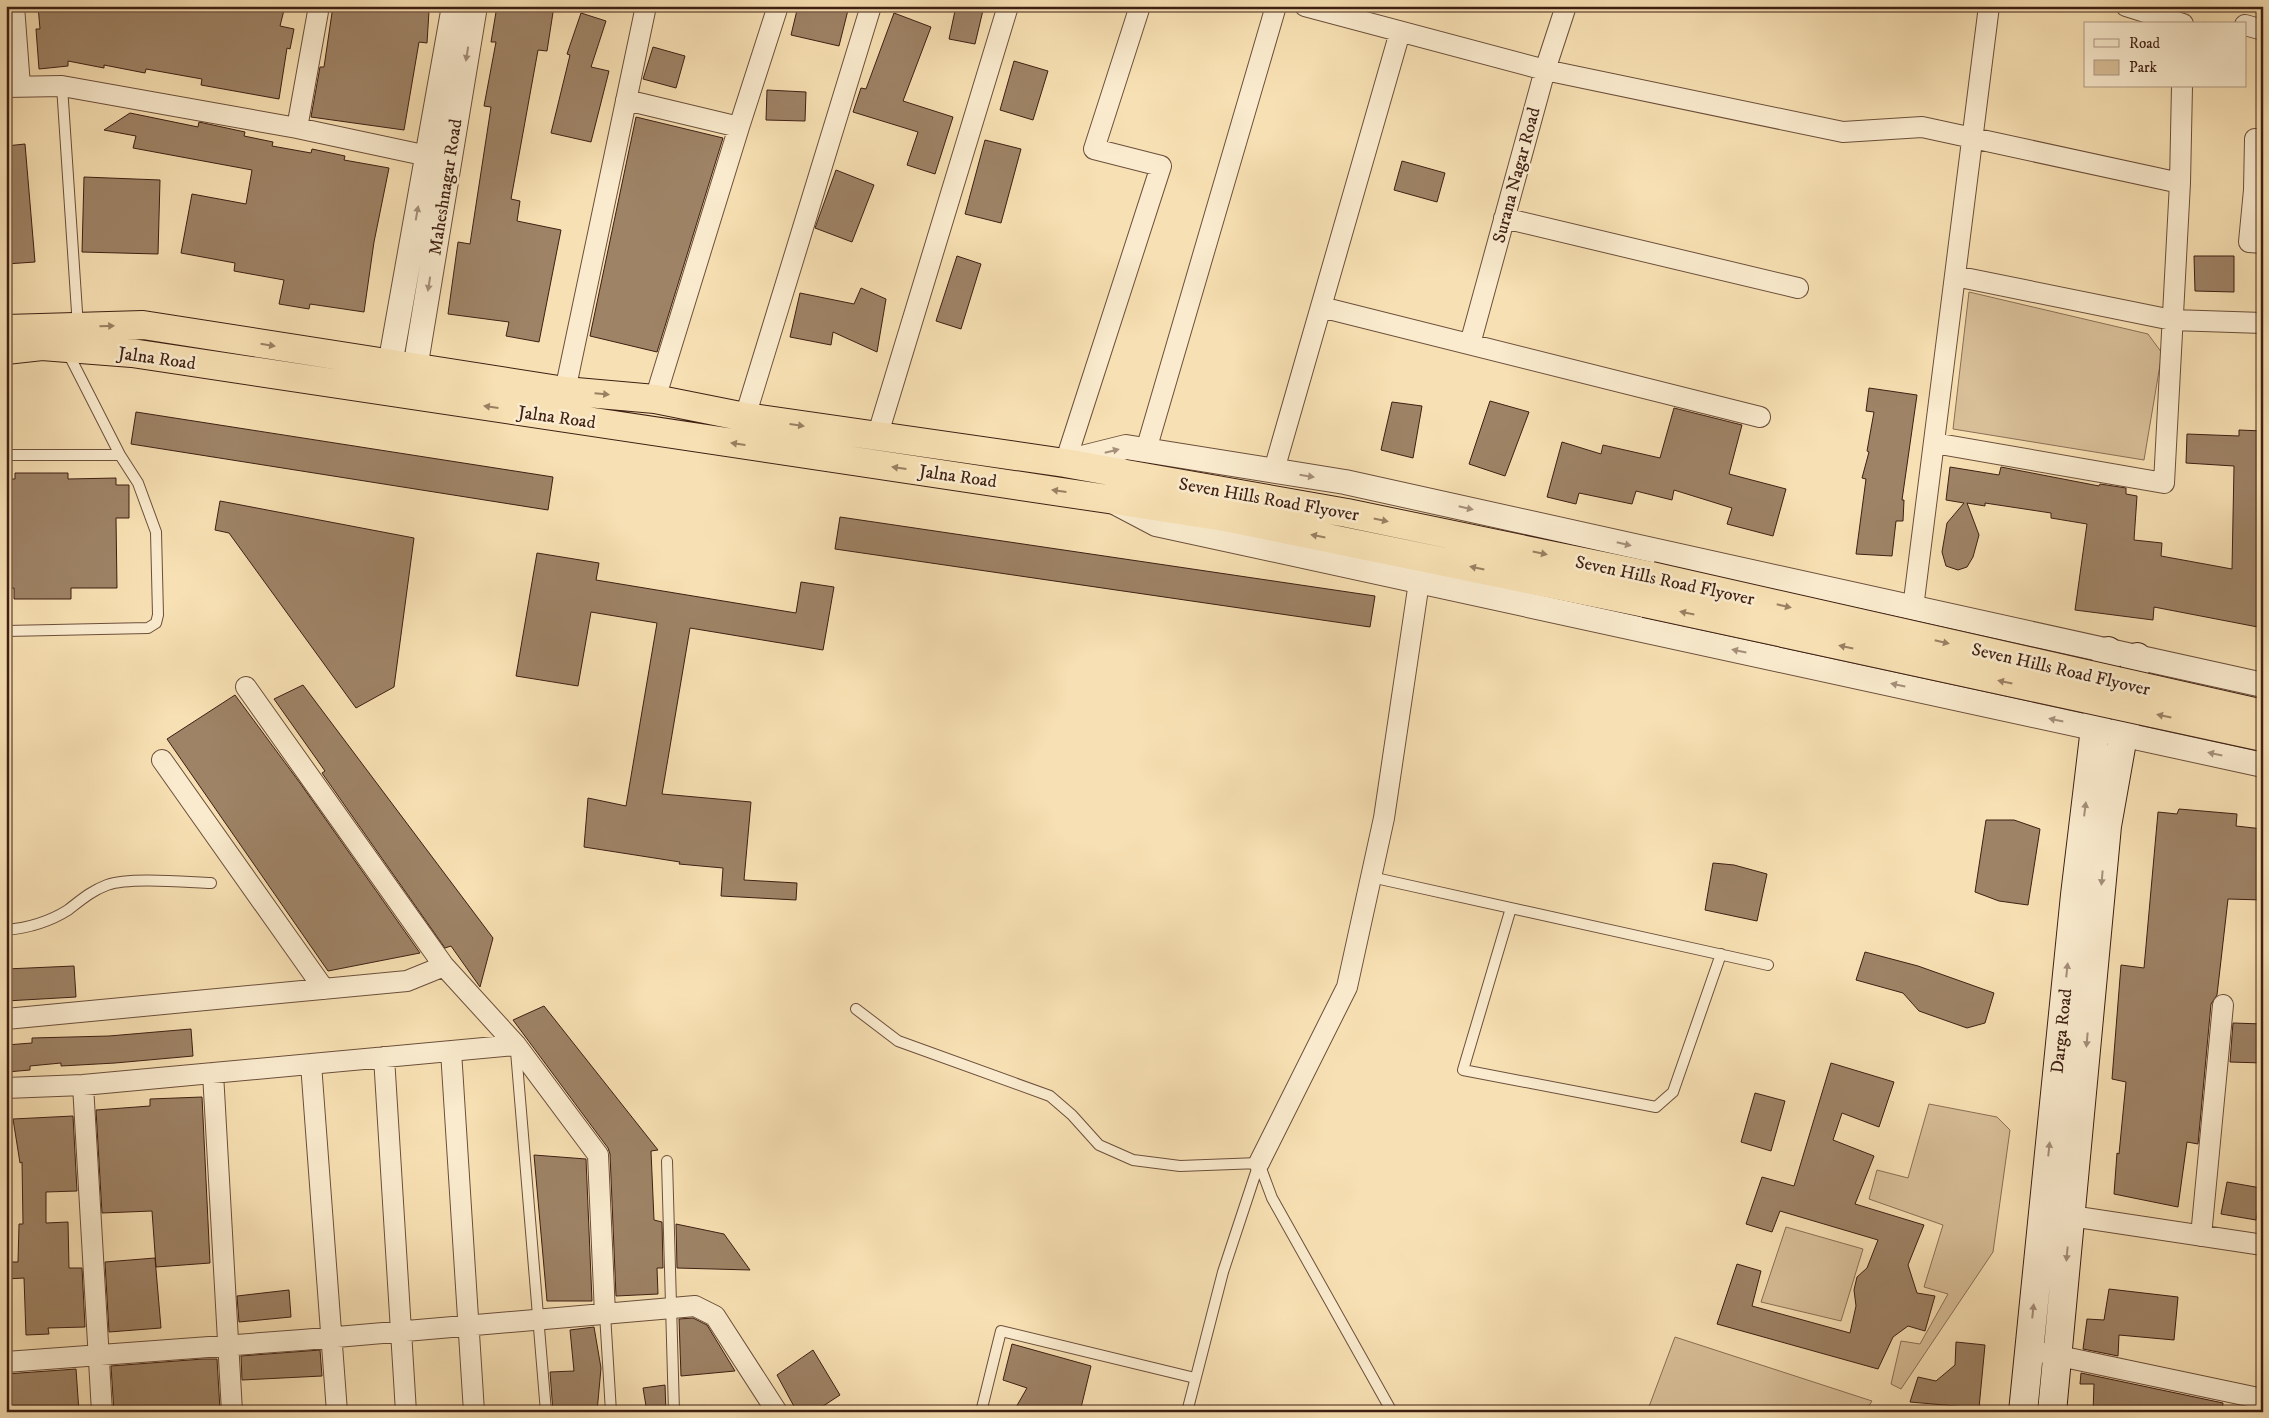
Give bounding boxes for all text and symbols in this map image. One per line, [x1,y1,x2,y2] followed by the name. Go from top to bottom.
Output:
[2084,22,2246,88] legend
[2129,34,2161,53] text: Road
[462,47,470,63] one-way arrow
[2129,58,2158,77] text: Park
[1488,105,1546,246] street label: Surana Nagar Road
[424,117,468,257] street label: Maheshnagar Road
[413,205,421,221] one-way arrow
[424,276,432,292] one-way arrow
[100,322,116,330] one-way arrow
[115,342,197,375] street label: Jalna Road
[261,342,277,350] one-way arrow
[595,390,611,398] one-way arrow
[515,401,597,434] street label: Jalna Road
[482,403,498,411] one-way arrow
[789,421,805,429] one-way arrow
[730,439,746,447] one-way arrow
[1104,447,1119,455] one-way arrow
[916,460,998,493] street label: Jalna Road
[890,463,906,471] one-way arrow
[1299,472,1315,480] one-way arrow
[1177,473,1361,527] street label: Seven Hills Road Flyover
[1051,487,1067,495] one-way arrow
[1458,505,1474,513] one-way arrow
[1373,516,1389,524] one-way arrow
[1310,532,1325,540] one-way arrow
[1617,540,1632,548] one-way arrow
[1533,549,1548,557] one-way arrow
[1573,551,1757,611] street label: Seven Hills Road Flyover
[1469,564,1485,572] one-way arrow
[1776,602,1792,610] one-way arrow
[1679,608,1695,616] one-way arrow
[1935,638,1950,646] one-way arrow
[1969,639,2152,701] street label: Seven Hills Road Flyover
[1839,643,1854,651] one-way arrow
[1731,647,1746,655] one-way arrow
[1997,677,2013,685] one-way arrow
[1889,681,1905,689] one-way arrow
[2156,712,2171,720] one-way arrow
[2049,716,2064,724] one-way arrow
[2208,750,2223,758] one-way arrow
[2081,800,2089,816] one-way arrow
[2098,870,2106,886] one-way arrow
[2063,962,2071,978] one-way arrow
[2047,988,2077,1075] street label: Darga Road
[2083,1032,2091,1048] one-way arrow
[2045,1141,2053,1157] one-way arrow
[2063,1246,2071,1262] one-way arrow
[2029,1303,2037,1319] one-way arrow

